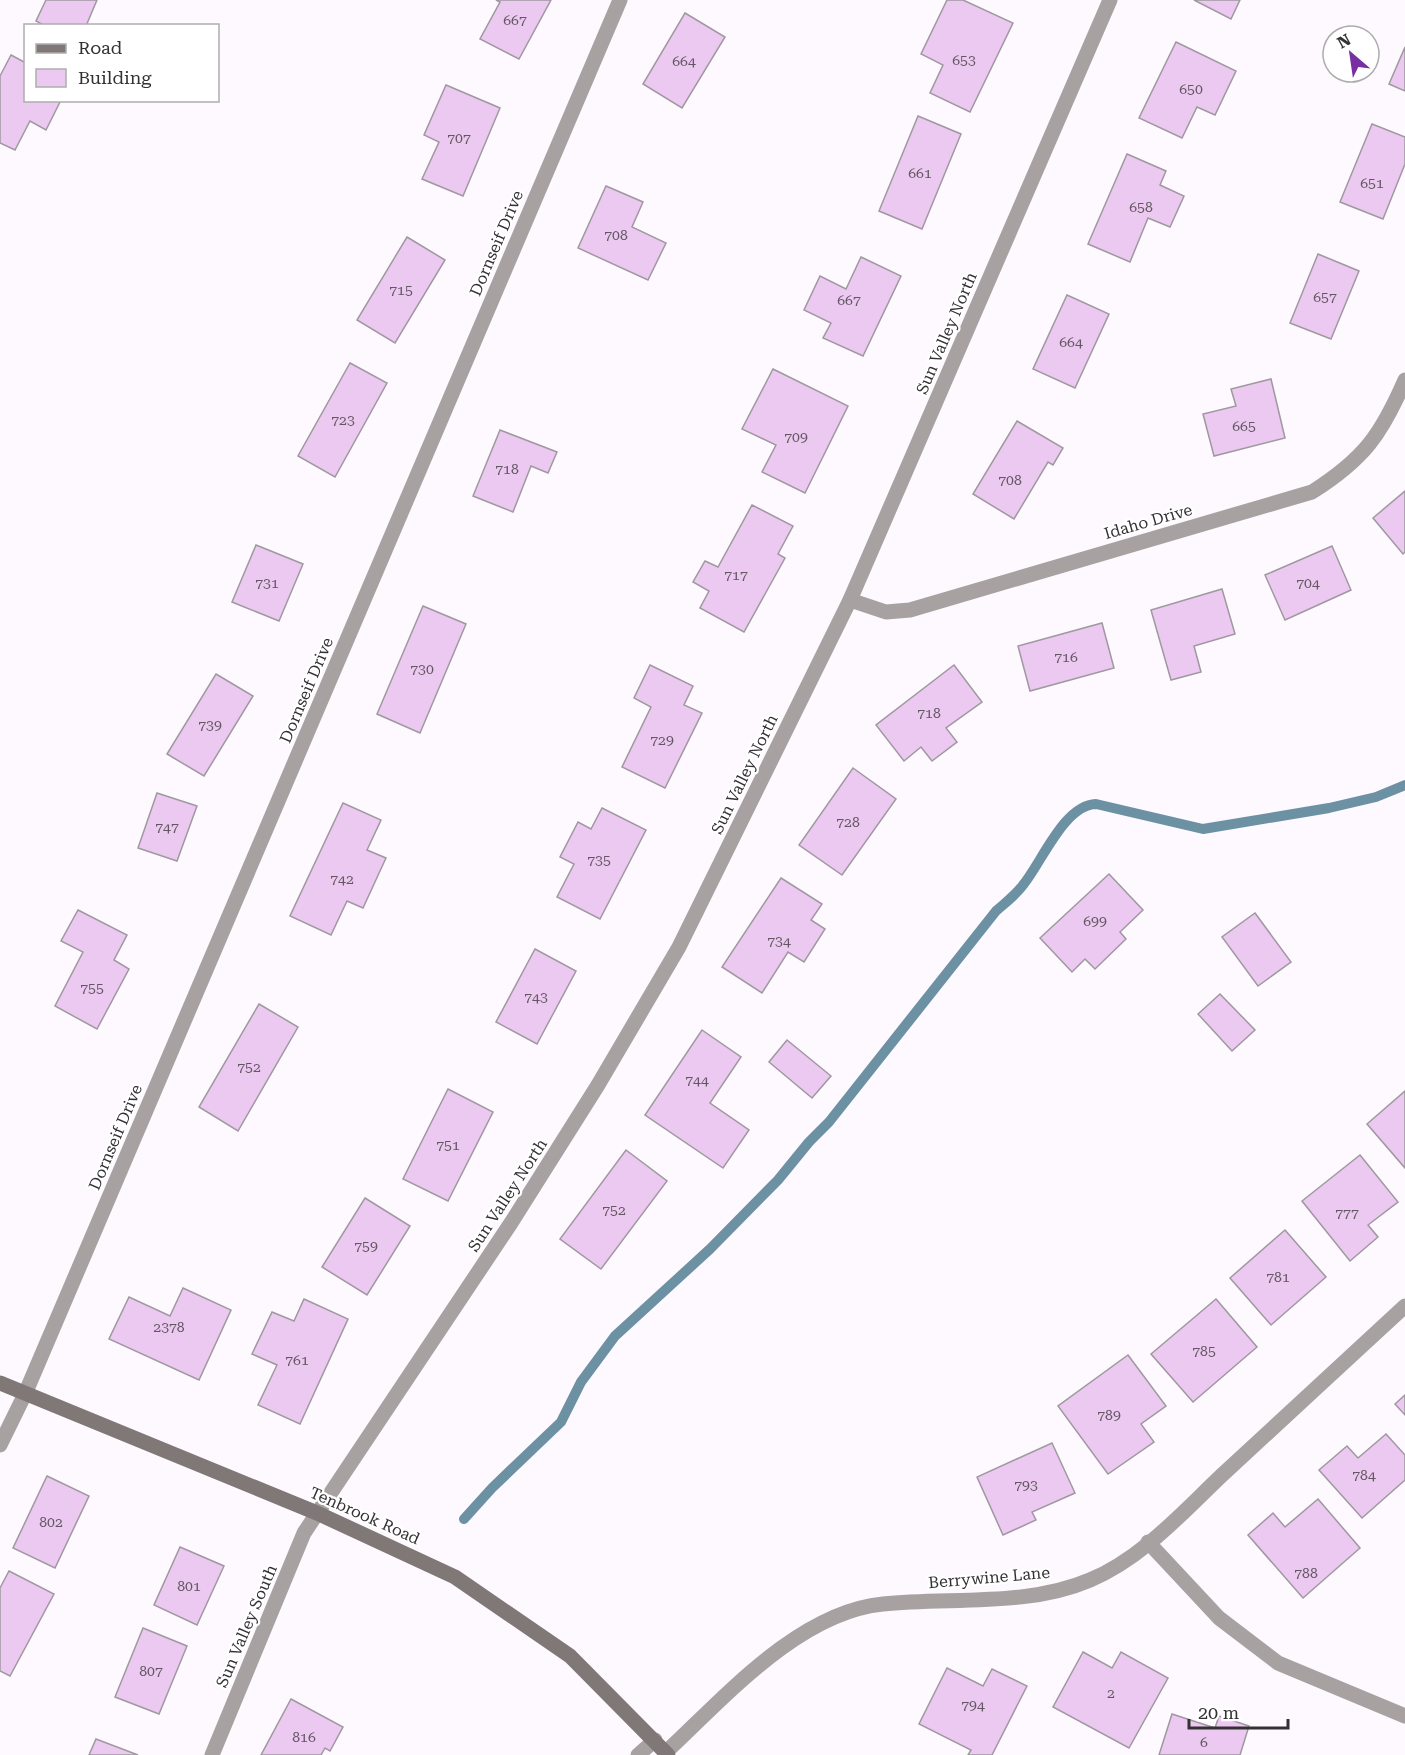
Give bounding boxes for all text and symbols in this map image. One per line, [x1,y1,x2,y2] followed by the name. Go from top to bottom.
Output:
[503,12,527,28] house number: 667
[24,24,219,102] legend
[1321,24,1381,84] north arrow
[1334,30,1354,53] text: N
[78,37,123,58] text: Road
[952,52,976,68] house number: 653
[672,53,696,69] house number: 664
[78,67,152,88] text: Building
[1179,81,1203,97] house number: 650
[447,130,471,146] house number: 707
[908,165,932,181] house number: 661
[1360,175,1384,191] house number: 651
[466,187,527,299] street label: Dornseif Drive
[1129,199,1153,215] house number: 658
[604,227,628,243] house number: 708
[912,269,981,397] street label: Sun Valley North
[389,282,413,298] house number: 715
[1313,289,1337,305] house number: 657
[837,292,861,308] house number: 667
[1059,334,1083,350] house number: 664
[331,412,355,428] house number: 723
[1232,418,1256,434] house number: 665
[784,429,808,445] house number: 709
[495,461,519,477] house number: 718
[998,472,1022,488] house number: 708
[1102,500,1195,543] street label: Idaho Drive
[724,567,748,583] house number: 717
[255,575,279,591] house number: 731
[1296,575,1320,591] house number: 704
[276,634,337,746] street label: Dornseif Drive
[1054,649,1078,665] house number: 716
[410,661,434,677] house number: 730
[917,705,941,721] house number: 718
[707,711,782,837] street label: Sun Valley North
[198,717,222,733] house number: 739
[650,732,674,748] house number: 729
[836,814,860,830] house number: 728
[155,819,179,835] house number: 747
[587,852,611,868] house number: 735
[330,871,354,887] house number: 742
[1083,913,1107,929] house number: 699
[767,933,791,949] house number: 734
[80,980,104,996] house number: 755
[524,989,548,1005] house number: 743
[237,1059,261,1075] house number: 752
[685,1072,709,1088] house number: 744
[85,1081,146,1193] street label: Dornseif Drive
[464,1135,551,1255] street label: Sun Valley North
[436,1137,460,1153] house number: 751
[602,1202,626,1218] house number: 752
[1335,1205,1359,1221] house number: 777
[354,1238,378,1254] house number: 759
[1266,1269,1290,1285] house number: 781
[153,1319,185,1335] house number: 2378
[1192,1343,1216,1359] house number: 785
[285,1352,309,1368] house number: 761
[1097,1407,1121,1423] house number: 789
[1352,1467,1376,1483] house number: 784
[1014,1477,1038,1493] house number: 793
[307,1483,423,1548] street label: Tenbrook Road
[39,1514,63,1530] house number: 802
[212,1562,281,1690] street label: Sun Valley South
[927,1563,1051,1592] street label: Berrywine Lane
[1294,1565,1318,1581] house number: 788
[177,1578,201,1594] house number: 801
[139,1663,163,1679] house number: 807
[1107,1685,1115,1701] house number: 2
[1189,1692,1288,1730] scale bar
[961,1697,985,1713] house number: 794
[1198,1702,1239,1723] text: 20 m
[292,1729,316,1745] house number: 816
[1200,1734,1208,1750] house number: 6

